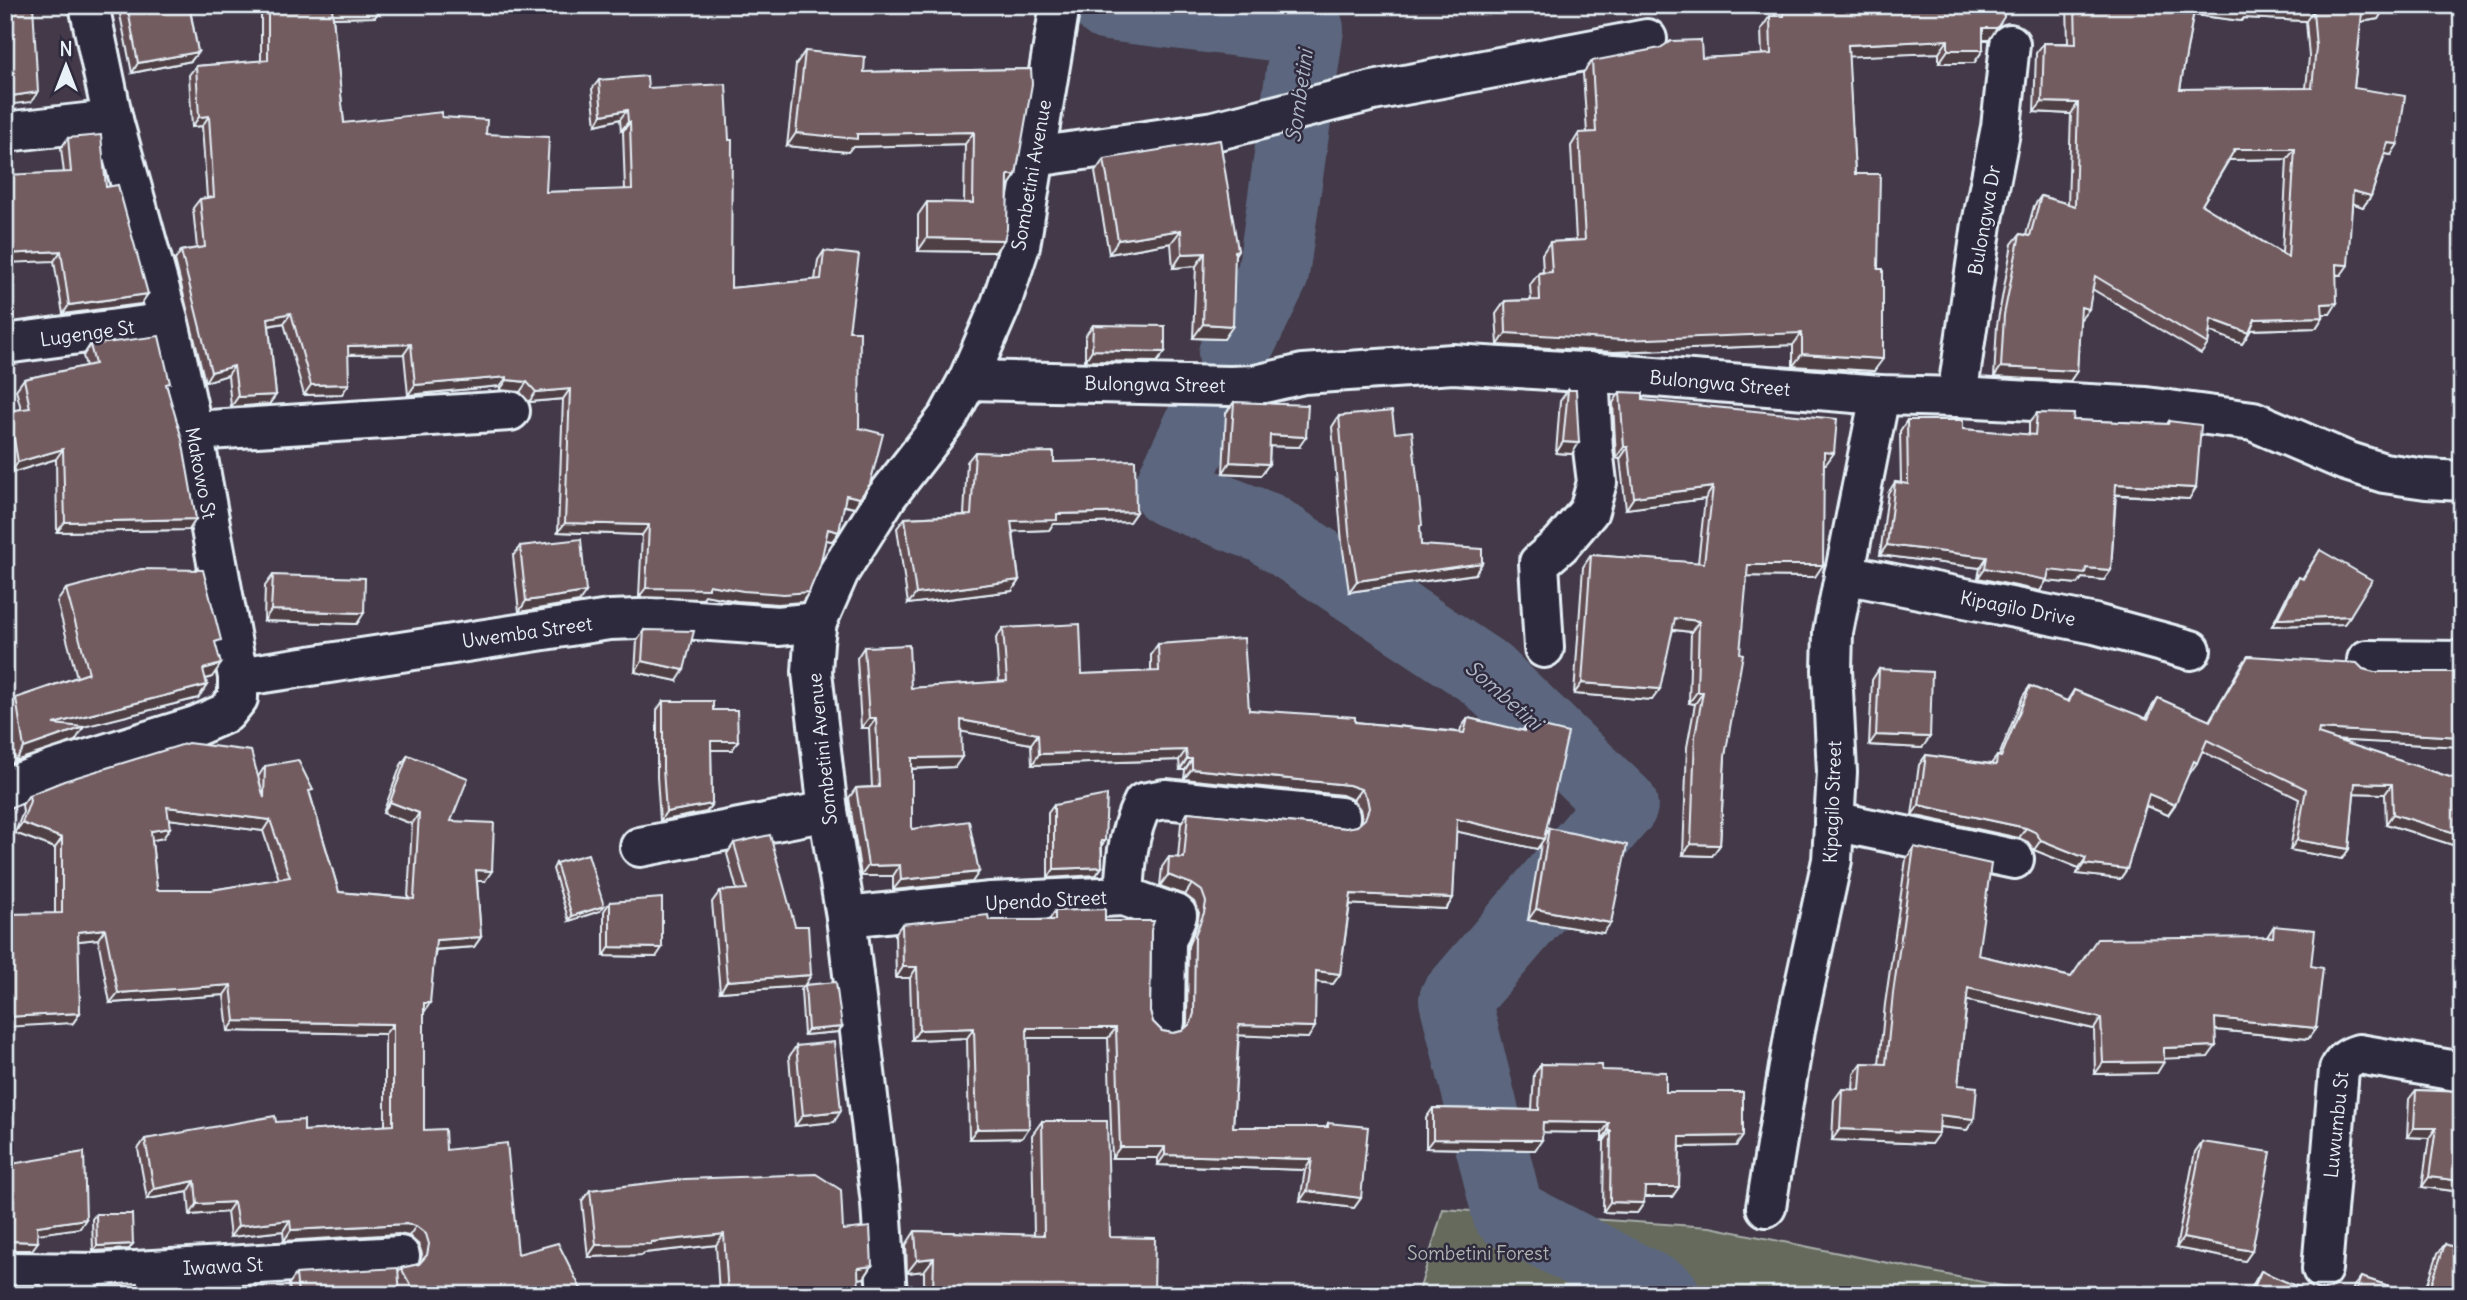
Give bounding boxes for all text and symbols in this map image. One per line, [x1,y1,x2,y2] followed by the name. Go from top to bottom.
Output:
[32,32,102,102] north arrow
[59,37,73,61] text: N
[1279,46,1319,144] water label: Sombetini
[1006,98,1056,252] street label: Sombetini Avenue
[1962,163,2006,277] street label: Bulongwa Dr
[38,315,136,351] street label: Lugenge St
[1649,365,1791,401] street label: Bulongwa Street
[1084,371,1226,397] street label: Bulongwa Street
[180,425,222,521] street label: Makowo St
[1958,585,2078,631] street label: Kipagilo Drive
[460,611,594,653] street label: Uwemba Street
[1460,654,1550,737] water label: Sombetini
[802,672,842,826] street label: Sombetini Avenue
[1818,740,1846,864] street label: Kipagilo Street
[984,885,1108,915] street label: Upendo Street
[2318,1071,2354,1179] street label: Luwumbu St
[1407,1241,1549,1265] park label: Sombetini Forest
[182,1252,264,1280] street label: Iwawa St

